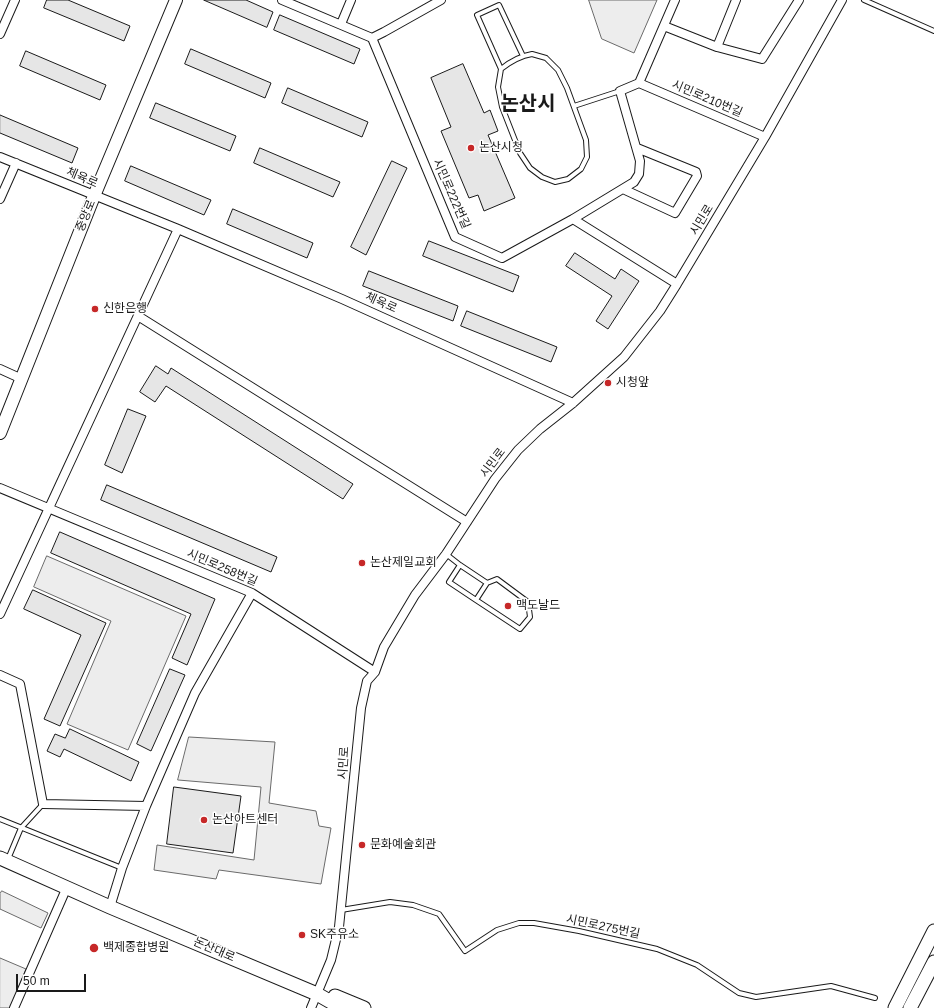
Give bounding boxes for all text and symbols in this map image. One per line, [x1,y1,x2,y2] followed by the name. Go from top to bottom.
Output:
[670,78,744,120] street label: 시민로210번길
[500,92,556,116] district label: 논산시
[479,141,523,155] place label: 논산시청
[466,143,476,153] marker: 논산시청
[429,157,473,231] street label: 시민로222번길
[64,165,100,191] street label: 체육로
[73,198,99,234] street label: 중앙로
[687,202,717,238] street label: 시민로
[363,290,399,316] street label: 체육로
[103,302,147,316] place label: 신한은행
[90,304,100,314] marker: 신한은행
[616,376,649,390] place label: 시청앞
[603,378,613,388] marker: 시청앞
[477,445,509,481] street label: 시민로
[185,547,259,589] street label: 시민로258번길
[370,556,436,570] place label: 논산제일교회
[357,558,367,568] marker: 논산제일교회
[516,599,560,613] place label: 맥도날드
[503,601,513,611] marker: 맥도날드
[336,746,352,780] street label: 시민로
[212,813,278,827] place label: 논산아트센터
[199,815,209,825] marker: 논산아트센터
[370,838,436,852] place label: 문화예술회관
[357,840,367,850] marker: 문화예술회관
[565,912,641,942] street label: 시민로275번길
[310,928,359,942] place label: SK주유소
[297,930,307,940] marker: SK주유소
[191,935,237,965] street label: 논산대로
[103,941,169,955] place label: 백제종합병원
[88,942,100,954] marker: 백제종합병원
[18,966,88,992] scale bar
[23,974,50,988] text: 50 m

